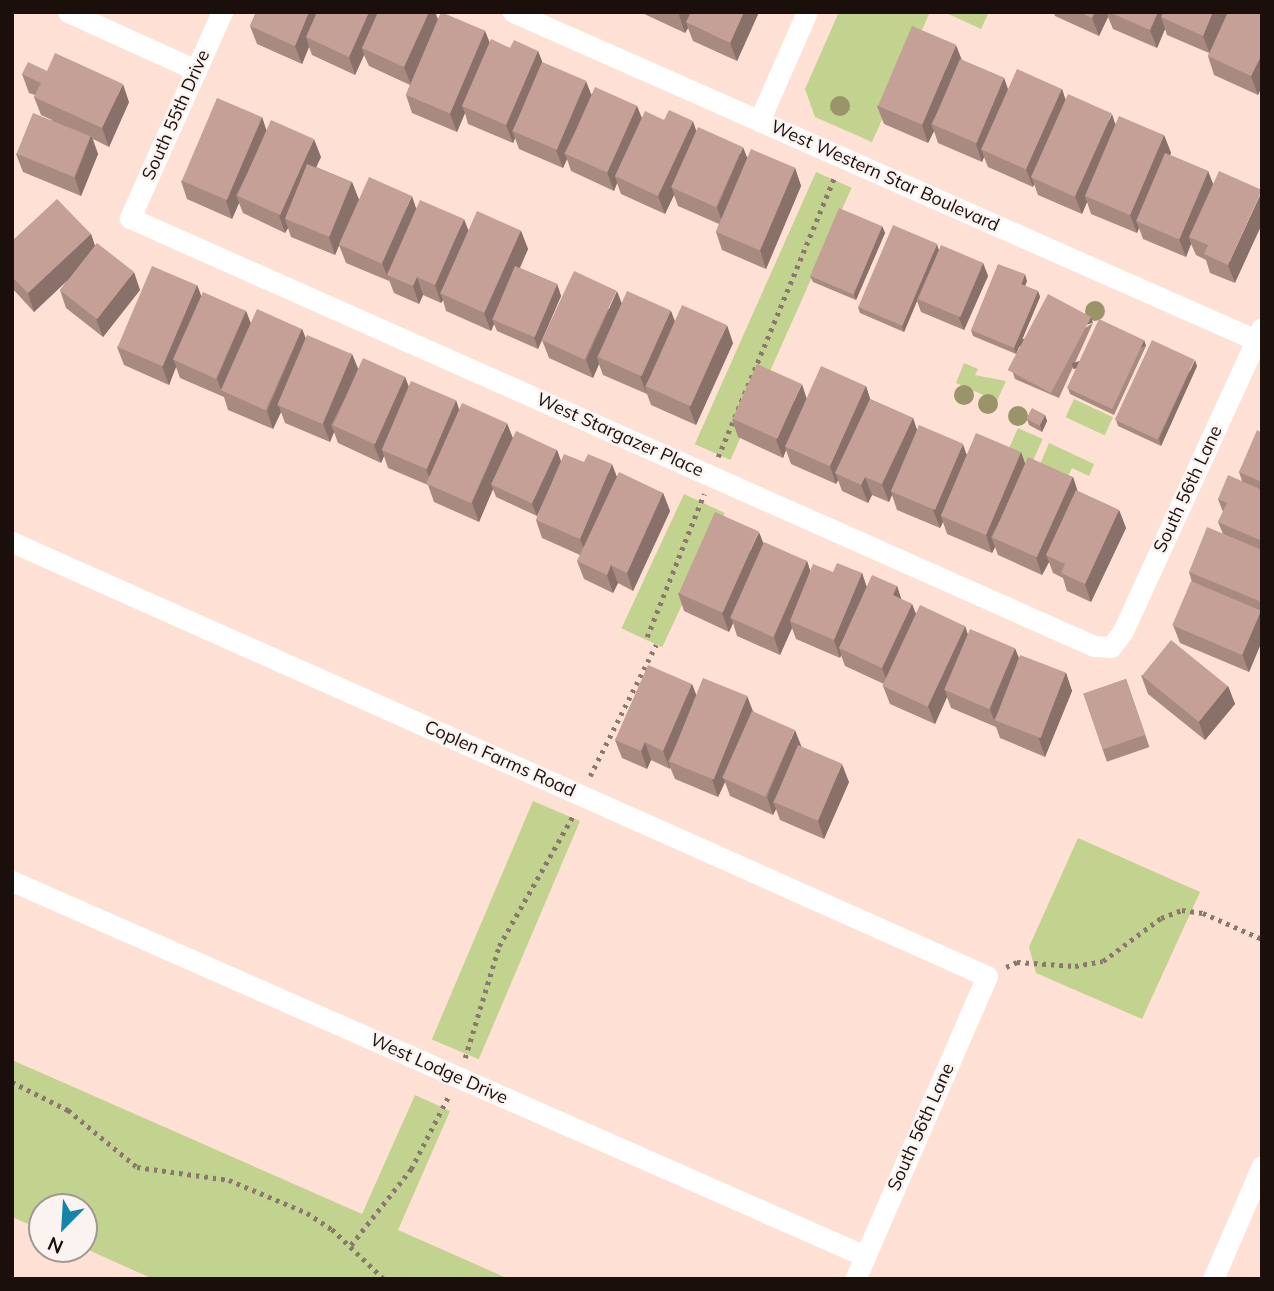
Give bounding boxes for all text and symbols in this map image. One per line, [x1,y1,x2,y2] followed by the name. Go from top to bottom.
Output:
[138,47,214,183] street label: South 55th Drive
[767,116,1003,236] street label: West Western Star Boulevard
[533,388,707,482] street label: West Stargazer Place
[1149,422,1227,556] street label: South 56th Lane
[421,716,579,802] street label: Coplen Farms Road
[367,1029,511,1109] street label: West Lodge Drive
[883,1060,959,1194] street label: South 56th Lane
[28,1193,98,1263] north arrow
[44,1231,67,1259] text: N

